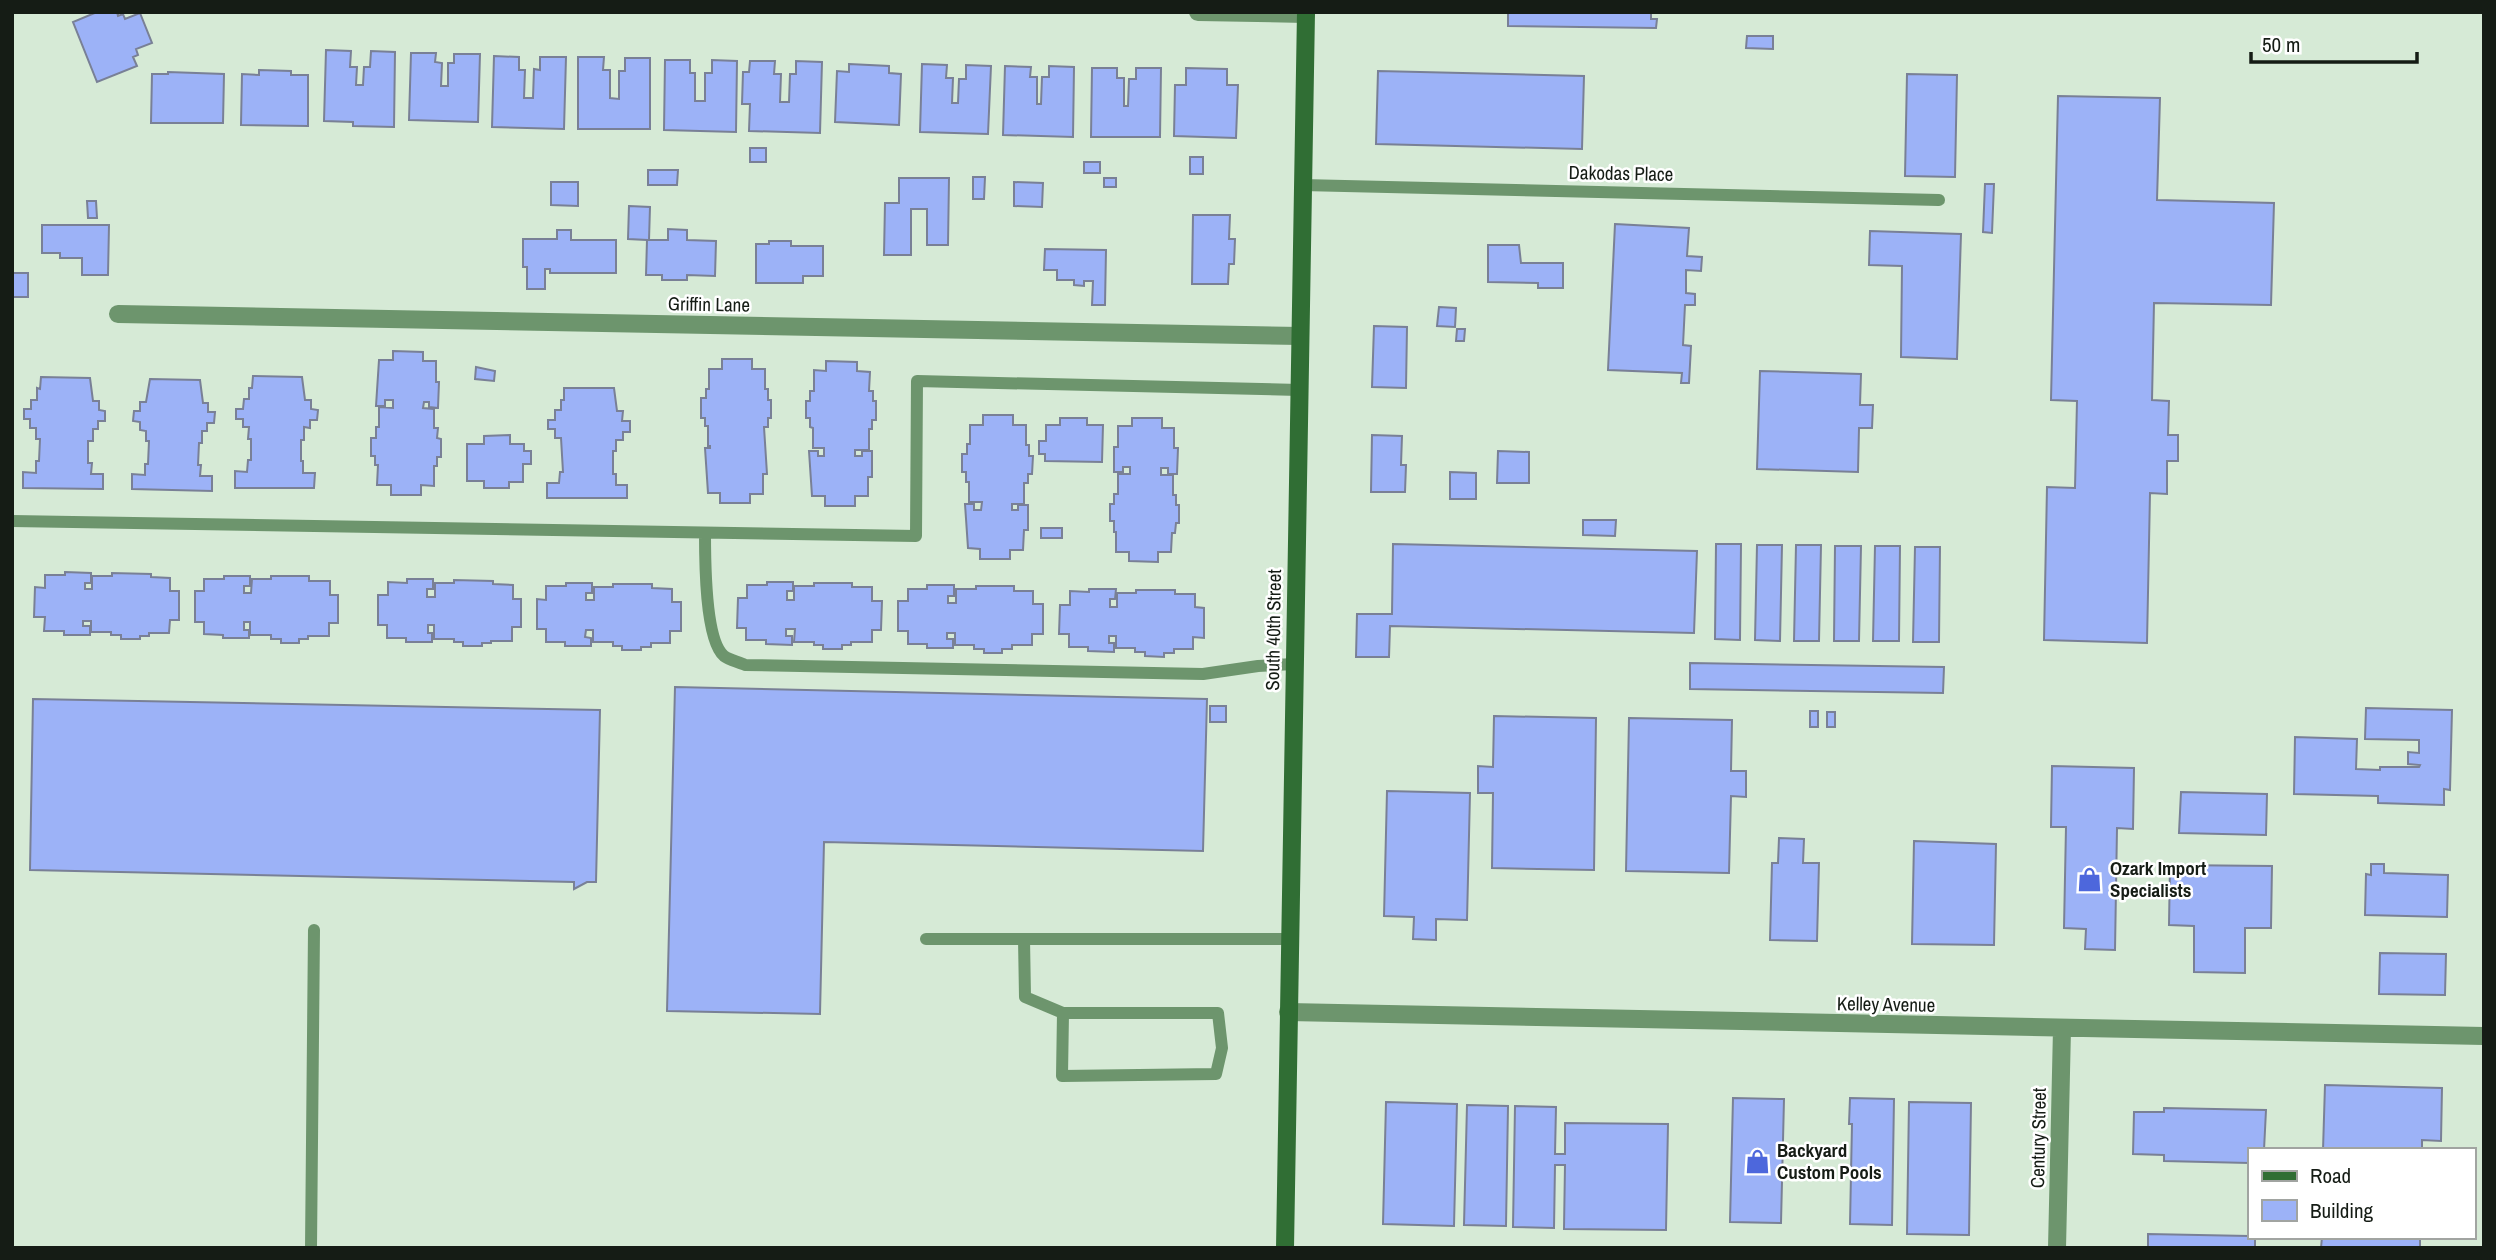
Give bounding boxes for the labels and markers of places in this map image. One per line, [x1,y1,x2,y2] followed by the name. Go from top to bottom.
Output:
[2110,855,2206,903] place label: Ozark Import Specialists
[2076,865,2104,893] shop icon: Ozark Import Specialists
[1777,1137,1882,1185] place label: Backyard Custom Pools
[1743,1147,1771,1175] shop icon: Backyard Custom Pools

